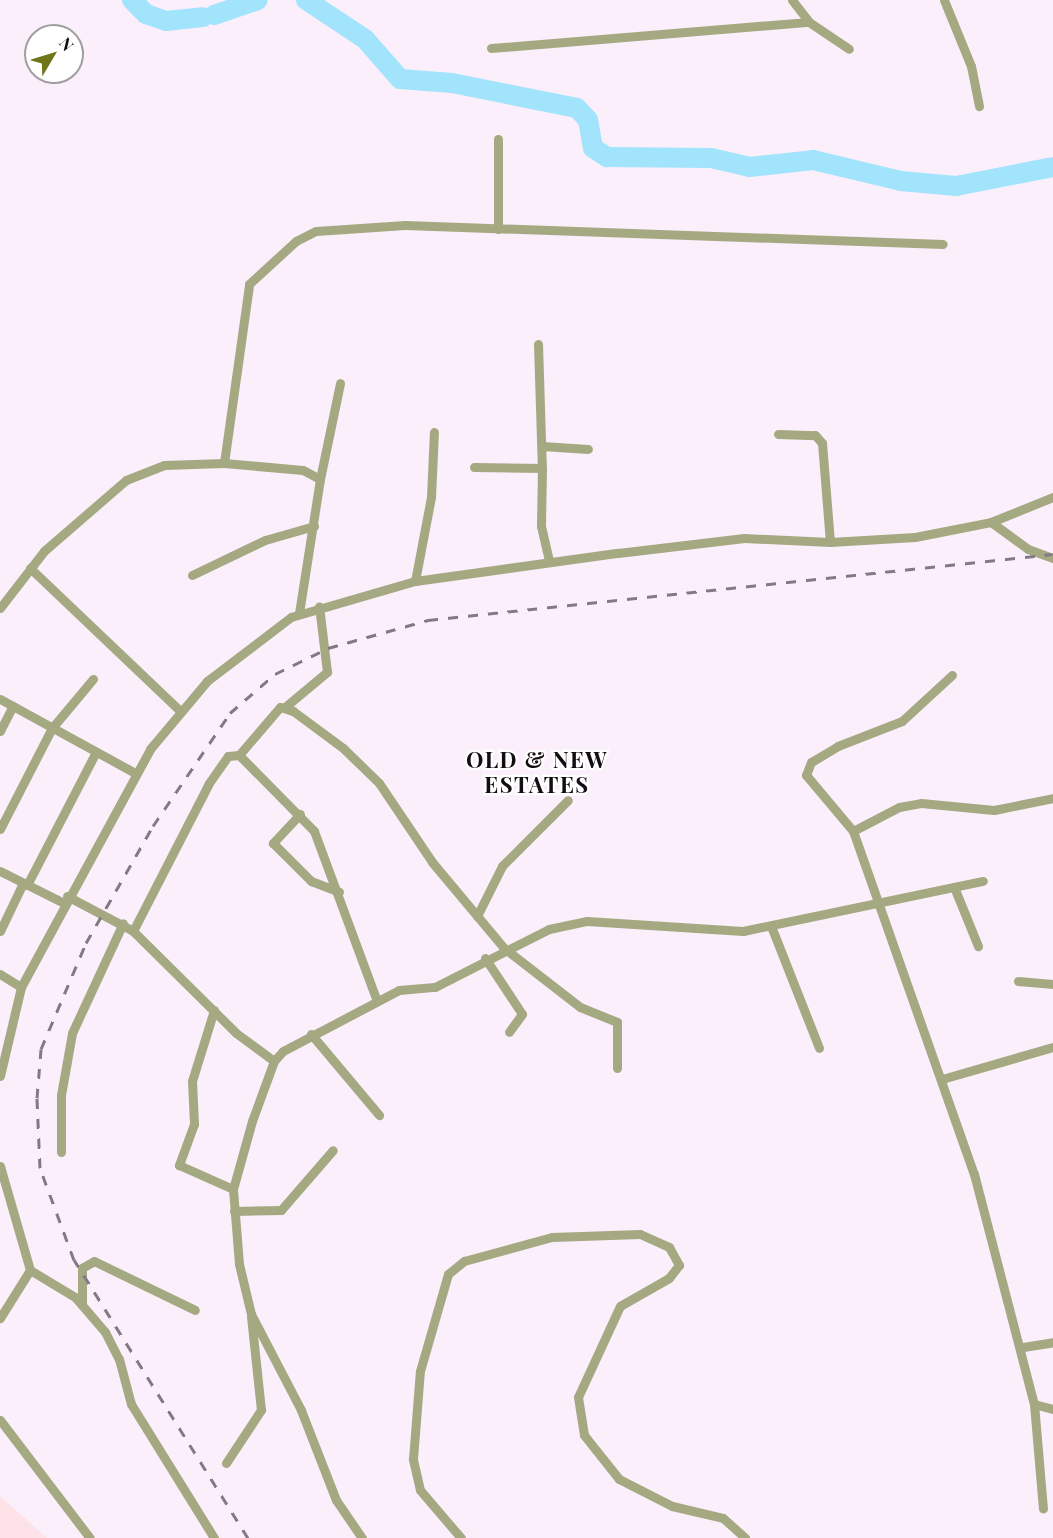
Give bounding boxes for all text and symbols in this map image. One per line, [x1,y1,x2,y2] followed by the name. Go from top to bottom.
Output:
[24,24,84,84] north arrow
[55,33,79,55] text: N
[466,746,608,798] district label: OLD & NEW ESTATES

